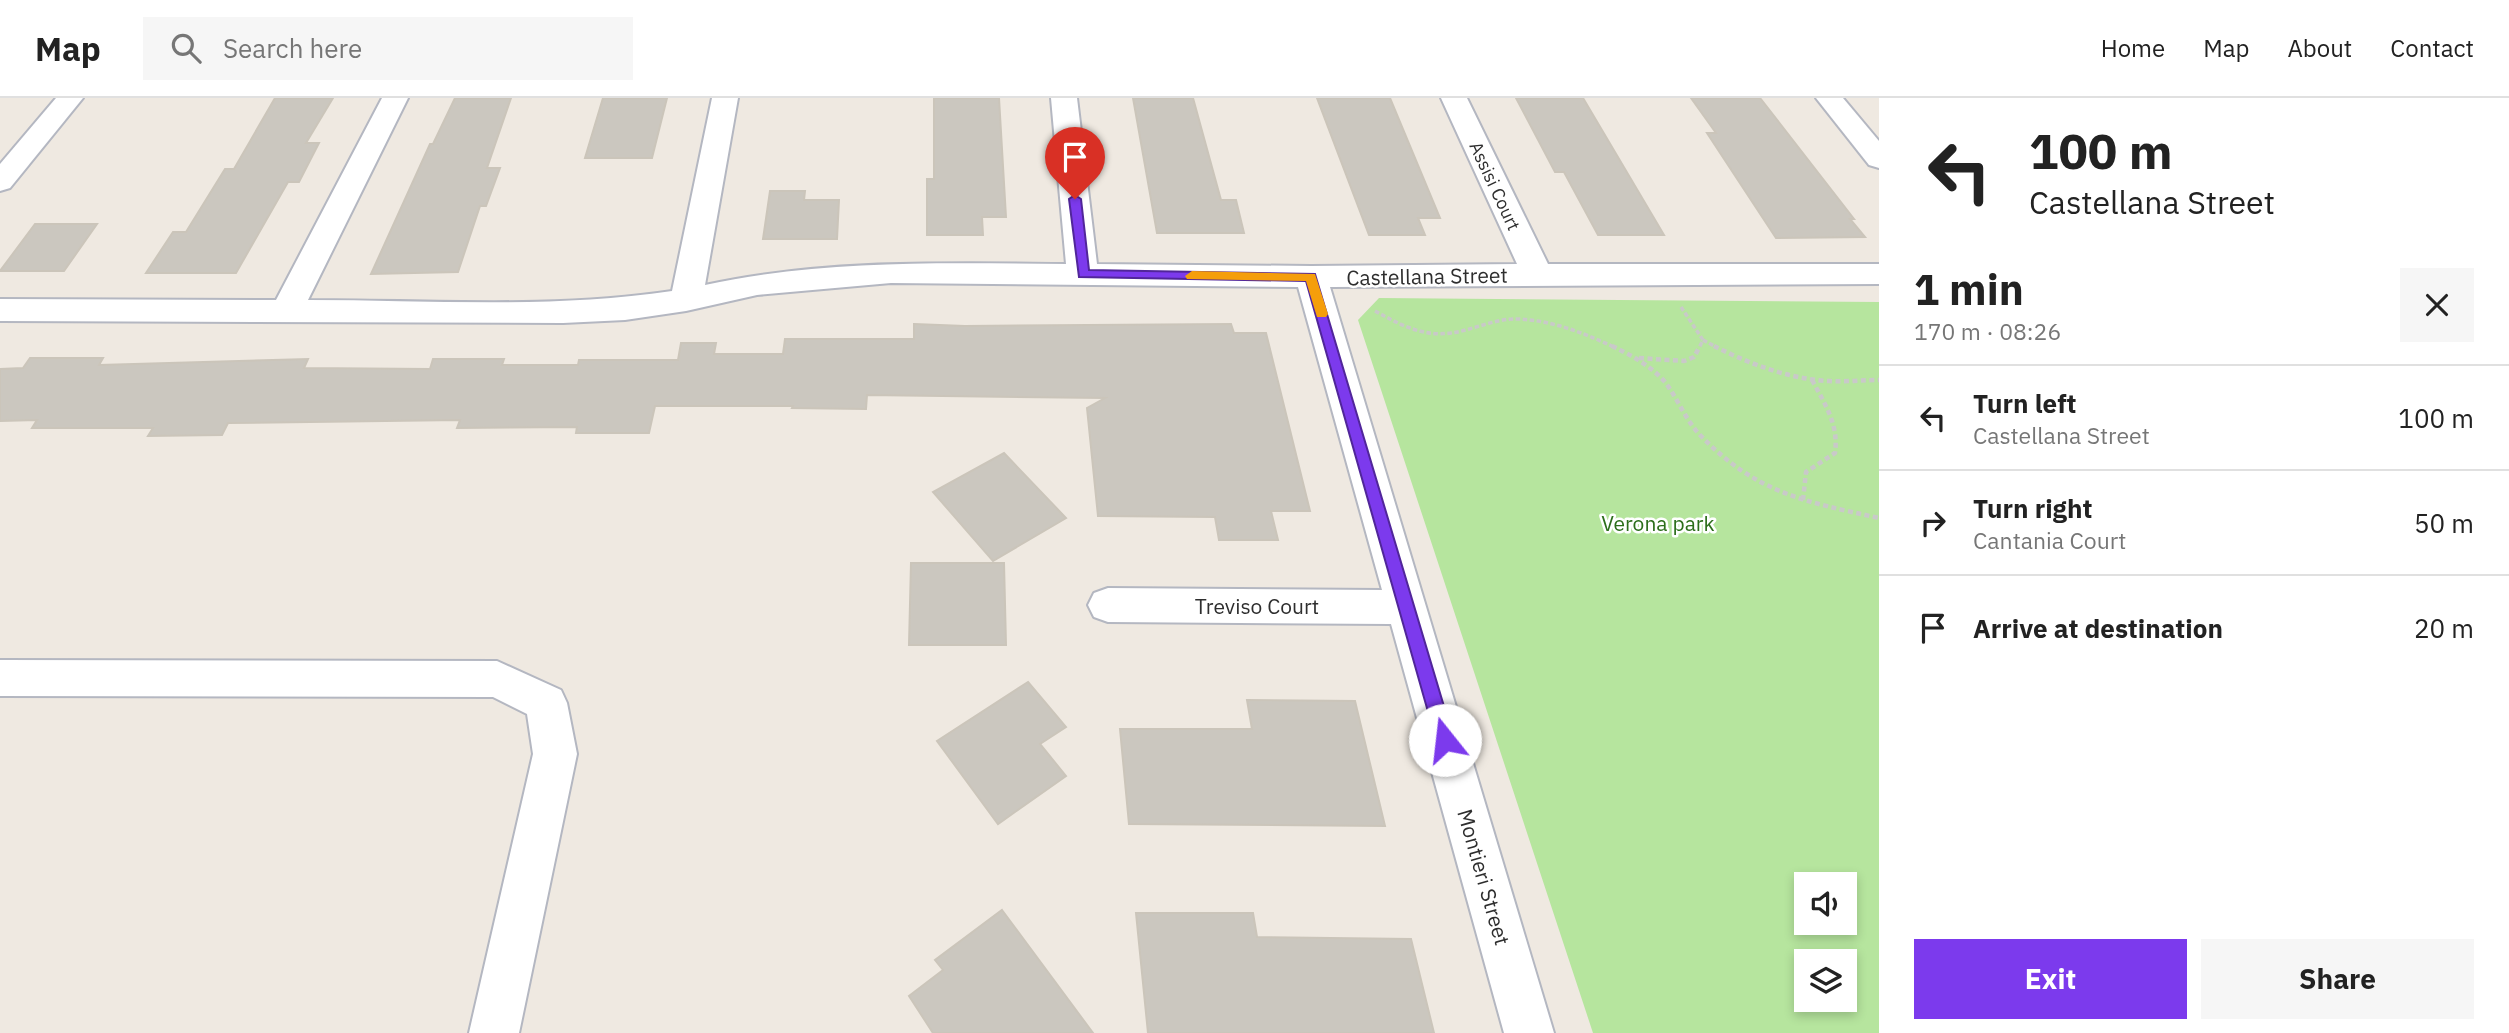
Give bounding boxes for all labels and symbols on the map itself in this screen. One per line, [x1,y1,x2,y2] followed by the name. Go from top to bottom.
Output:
[1045,127,1105,199] pin
[1464,138,1526,234] street label: Assisi Court
[1346,261,1508,291] street label: Castellana Street
[1601,509,1715,537] park label: Verona park
[1195,592,1319,620] street label: Treviso Court
[1408,703,1482,777] position arrow
[1451,806,1517,948] street label: Montieri Street

